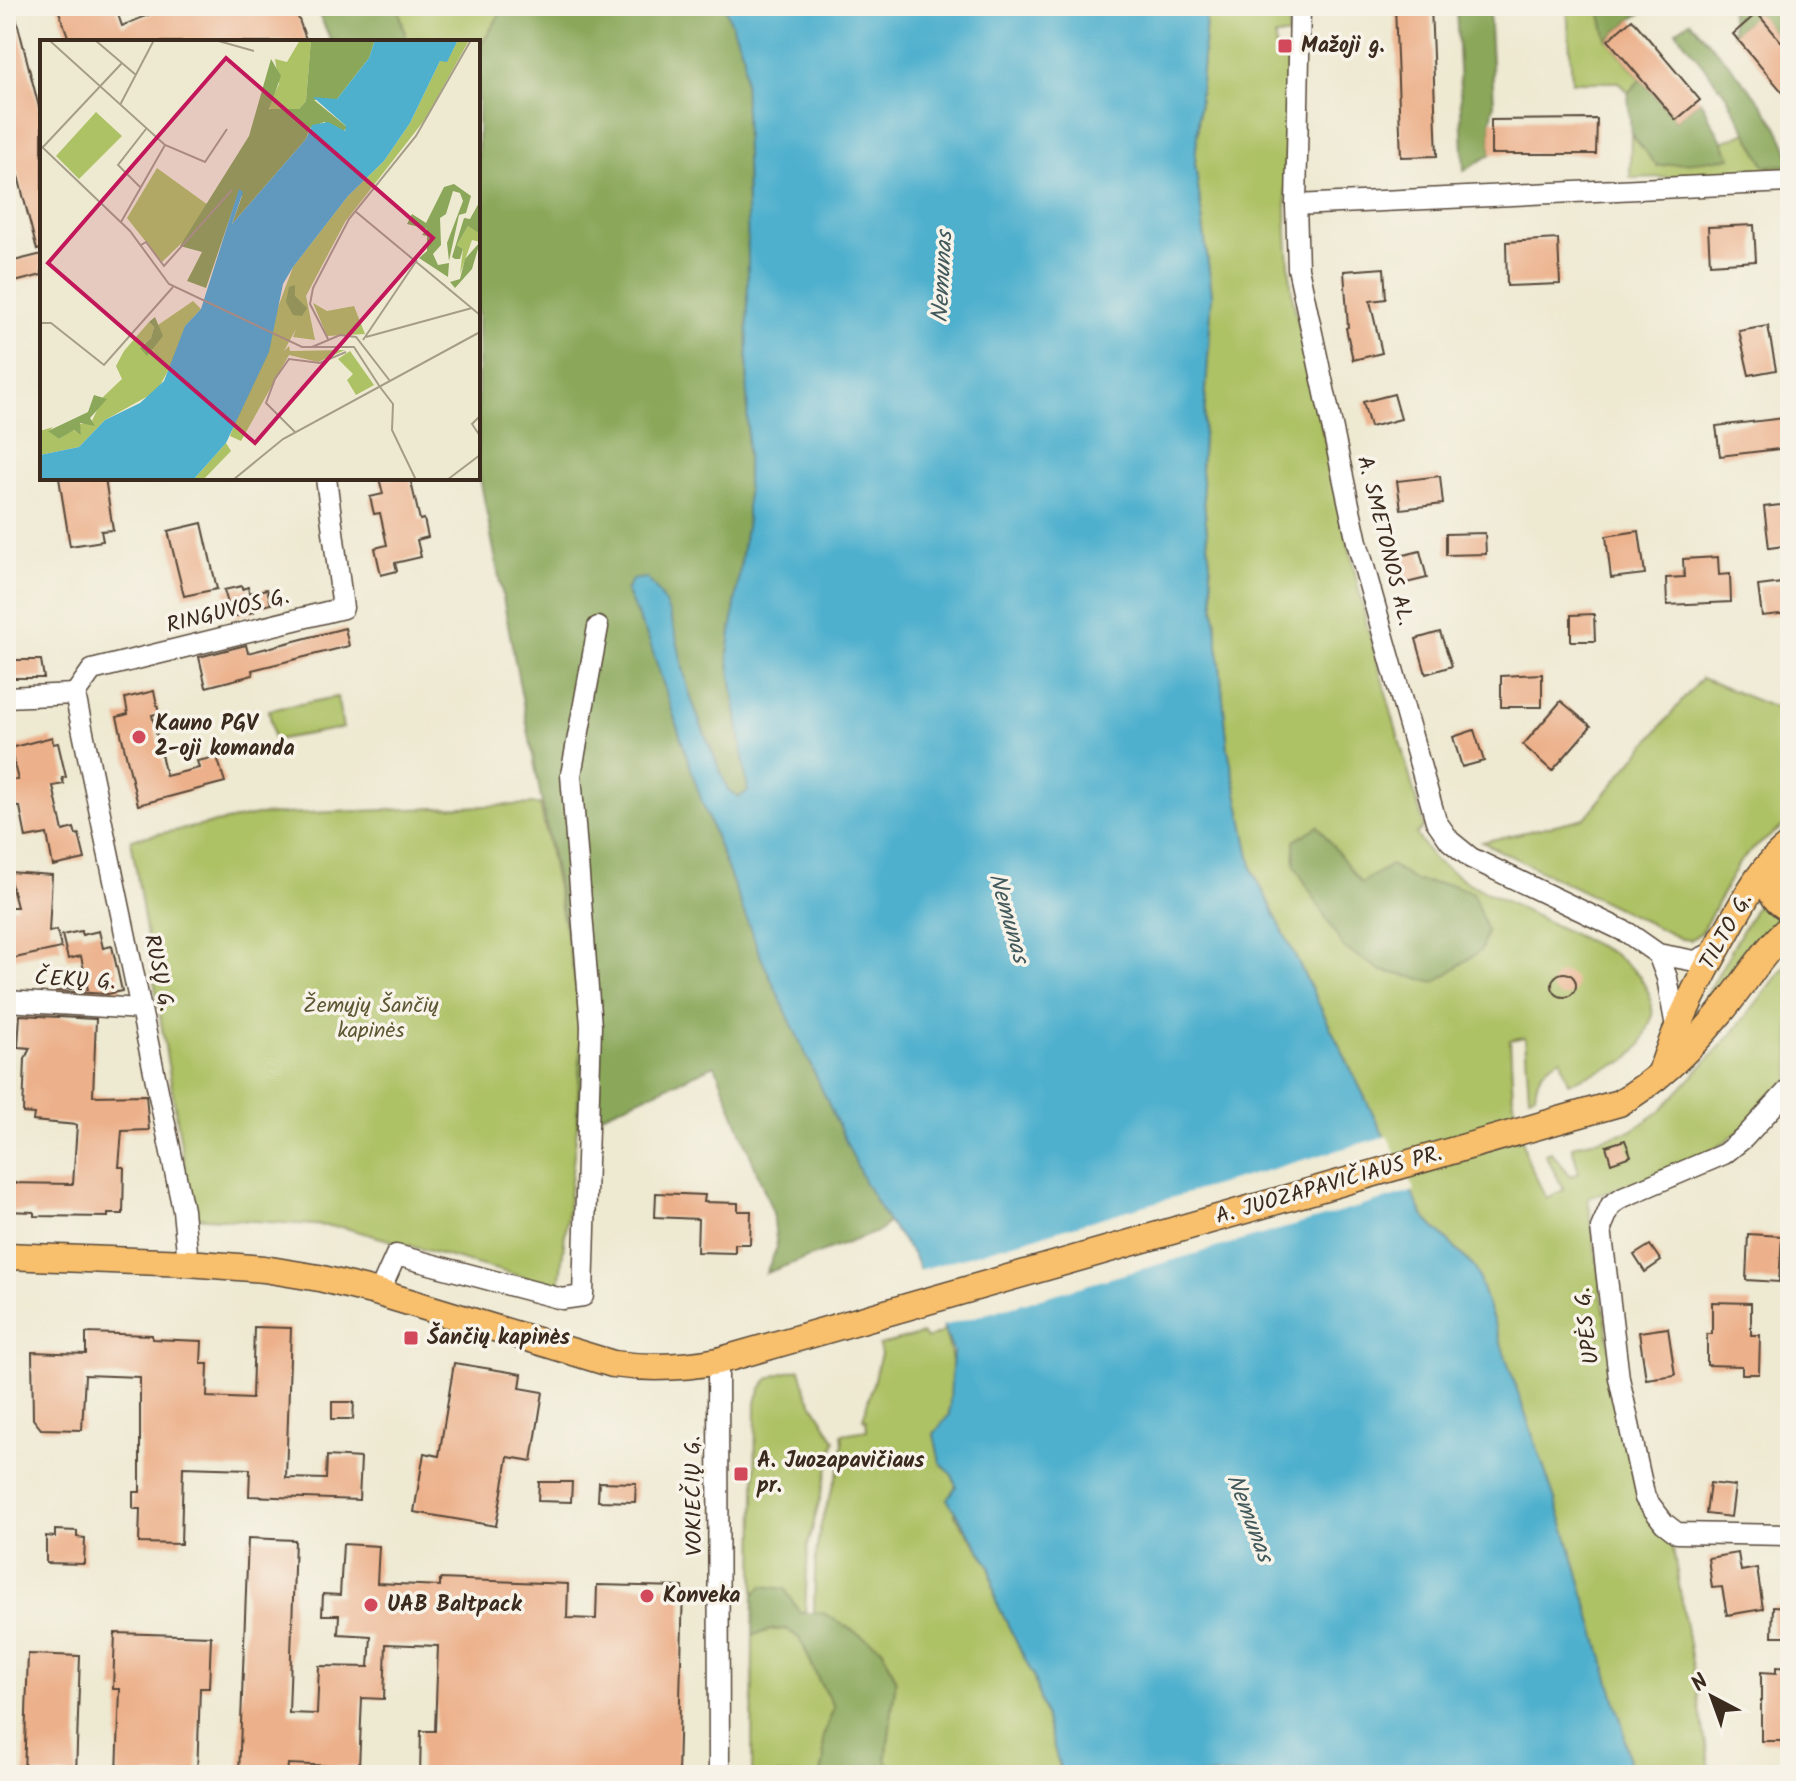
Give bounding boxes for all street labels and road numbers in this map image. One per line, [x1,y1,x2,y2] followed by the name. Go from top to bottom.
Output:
[1346,452,1422,630] street label: A. SMETONOS AL.
[163,580,293,644] street label: RINGUVOS G.
[1691,887,1763,977] street label: TILTO G.
[133,931,183,1015] street label: RUSŲ G.
[33,961,117,1001] street label: ČEKŲ G.
[1212,1137,1446,1235] street label: A. JUOZAPAVIČIAUS PR.
[1566,1286,1610,1366] street label: UPĖS G.
[676,1436,714,1556] street label: VOKIEČIŲ G.

